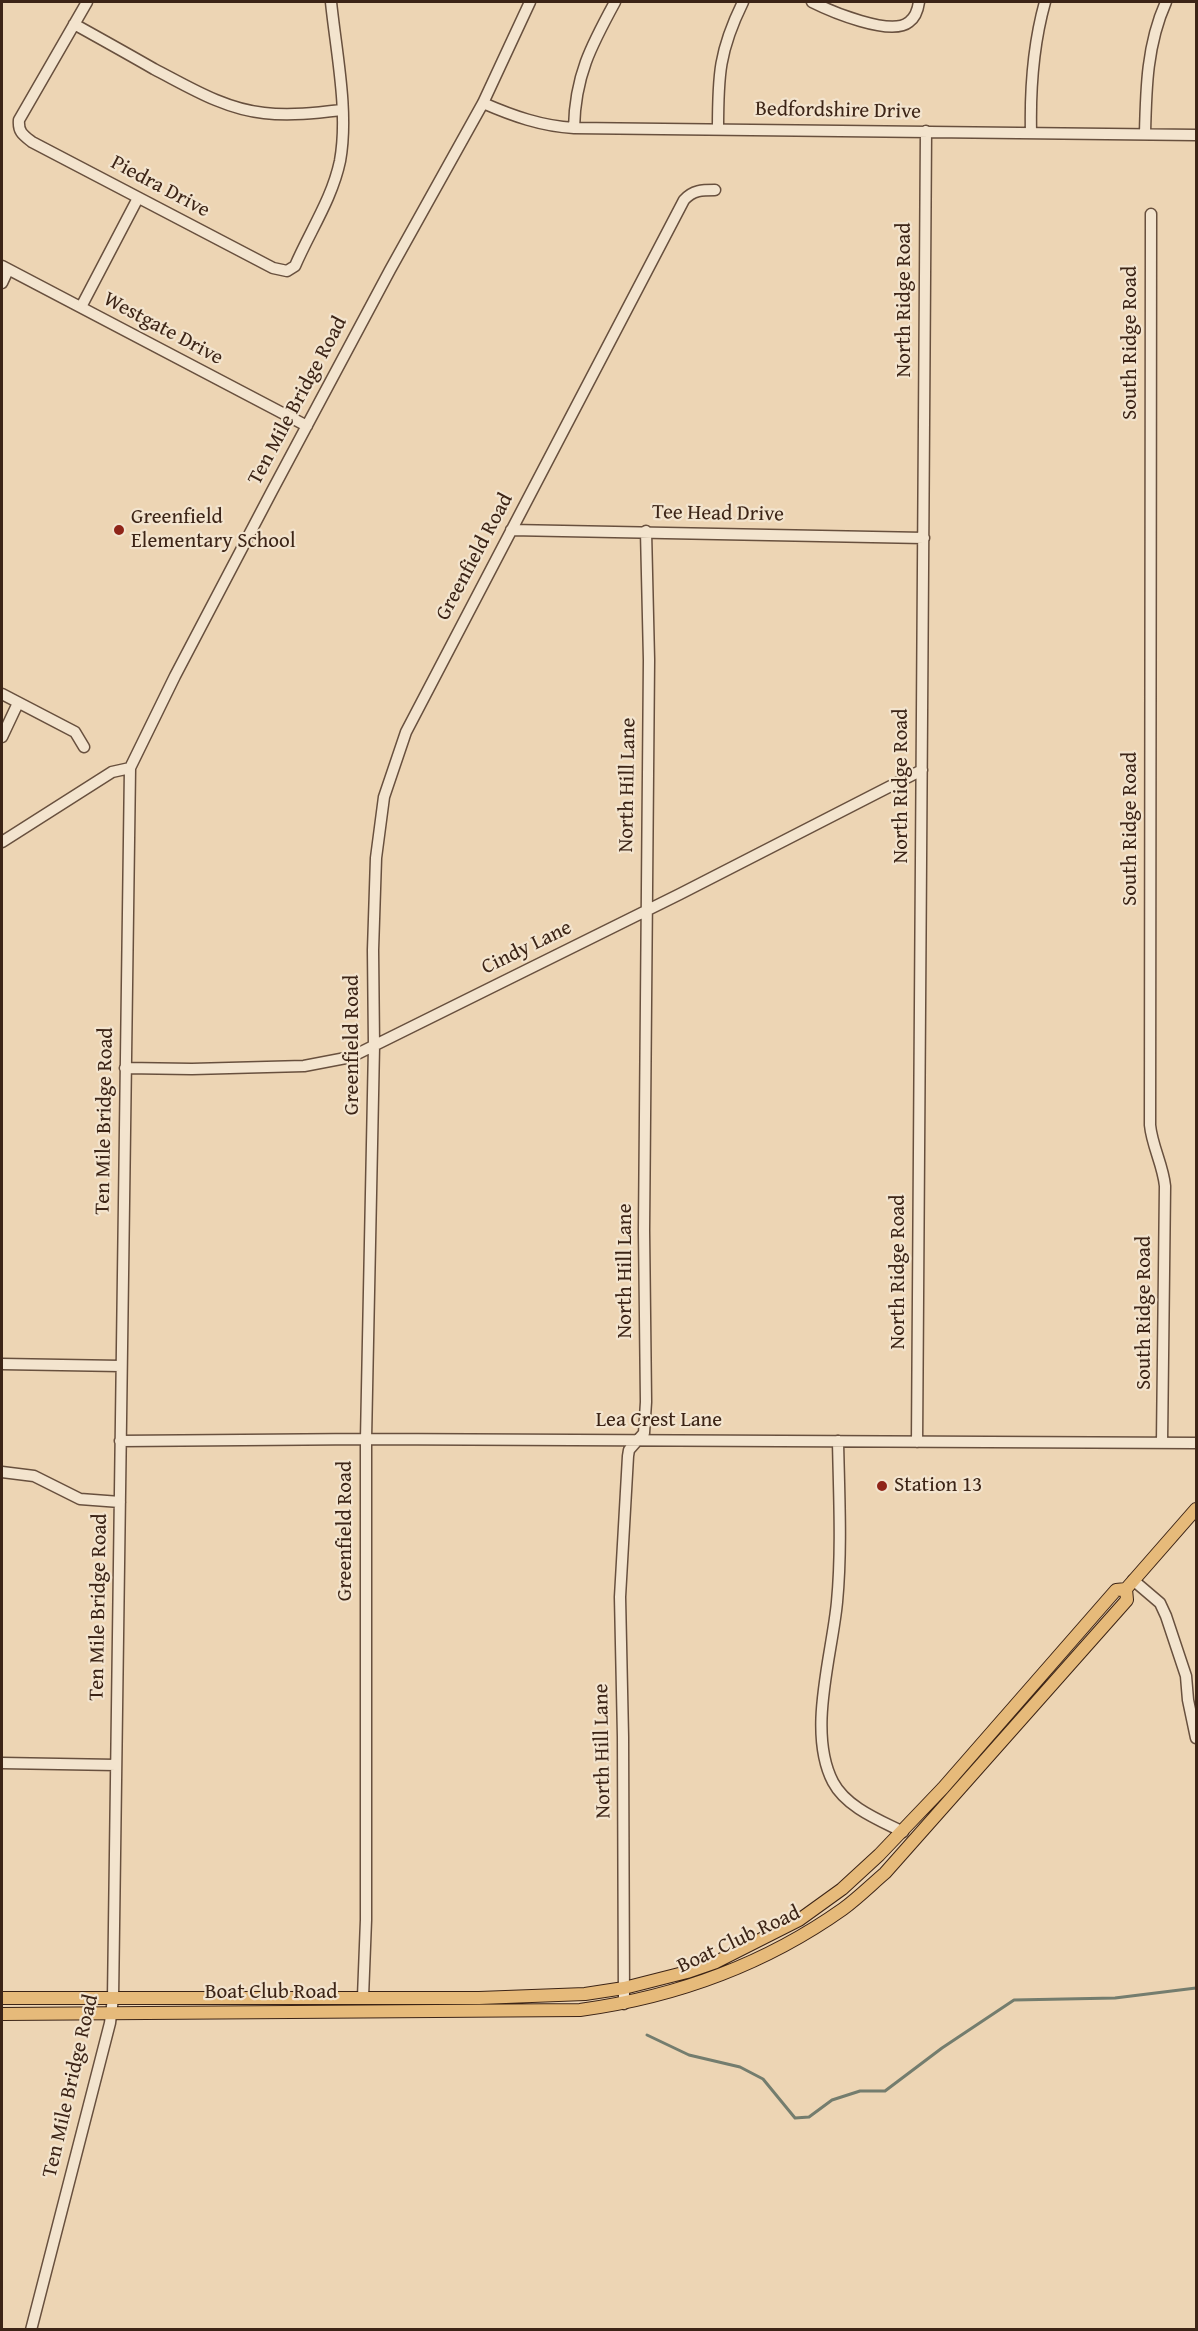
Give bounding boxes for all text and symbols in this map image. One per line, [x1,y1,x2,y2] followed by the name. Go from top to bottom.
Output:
[755,97,921,125] street label: Bedfordshire Drive
[106,150,214,224] street label: Piedra Drive
[892,223,918,377] street label: North Ridge Road
[1118,266,1144,420] street label: South Ridge Road
[99,287,227,371] street label: Westgate Drive
[243,312,353,490] street label: Ten Mile Bridge Road
[431,489,519,625] street label: Greenfield Road
[652,500,784,528] street label: Tee Head Drive
[131,505,296,555] place label: Greenfield Elementary School
[112,523,126,537] marker: Greenfield Elementary School
[889,709,915,863] street label: North Ridge Road
[614,717,642,853] street label: North Hill Lane
[1118,752,1144,906] street label: South Ridge Road
[478,915,576,981] street label: Cindy Lane
[340,975,366,1115] street label: Greenfield Road
[91,1027,119,1215] street label: Ten Mile Bridge Road
[886,1195,912,1349] street label: North Ridge Road
[613,1204,639,1338] street label: North Hill Lane
[1132,1236,1158,1390] street label: South Ridge Road
[596,1408,722,1434] street label: Lea Crest Lane
[333,1461,359,1601] street label: Greenfield Road
[894,1473,982,1499] place label: Station 13
[875,1479,889,1493] marker: Station 13
[85,1513,113,1701] street label: Ten Mile Bridge Road
[589,1683,617,1819] street label: North Hill Lane
[674,1901,804,1979] street label: Boat Club Road
[205,1980,337,2006] street label: Boat Club Road
[38,1992,104,2180] street label: Ten Mile Bridge Road

